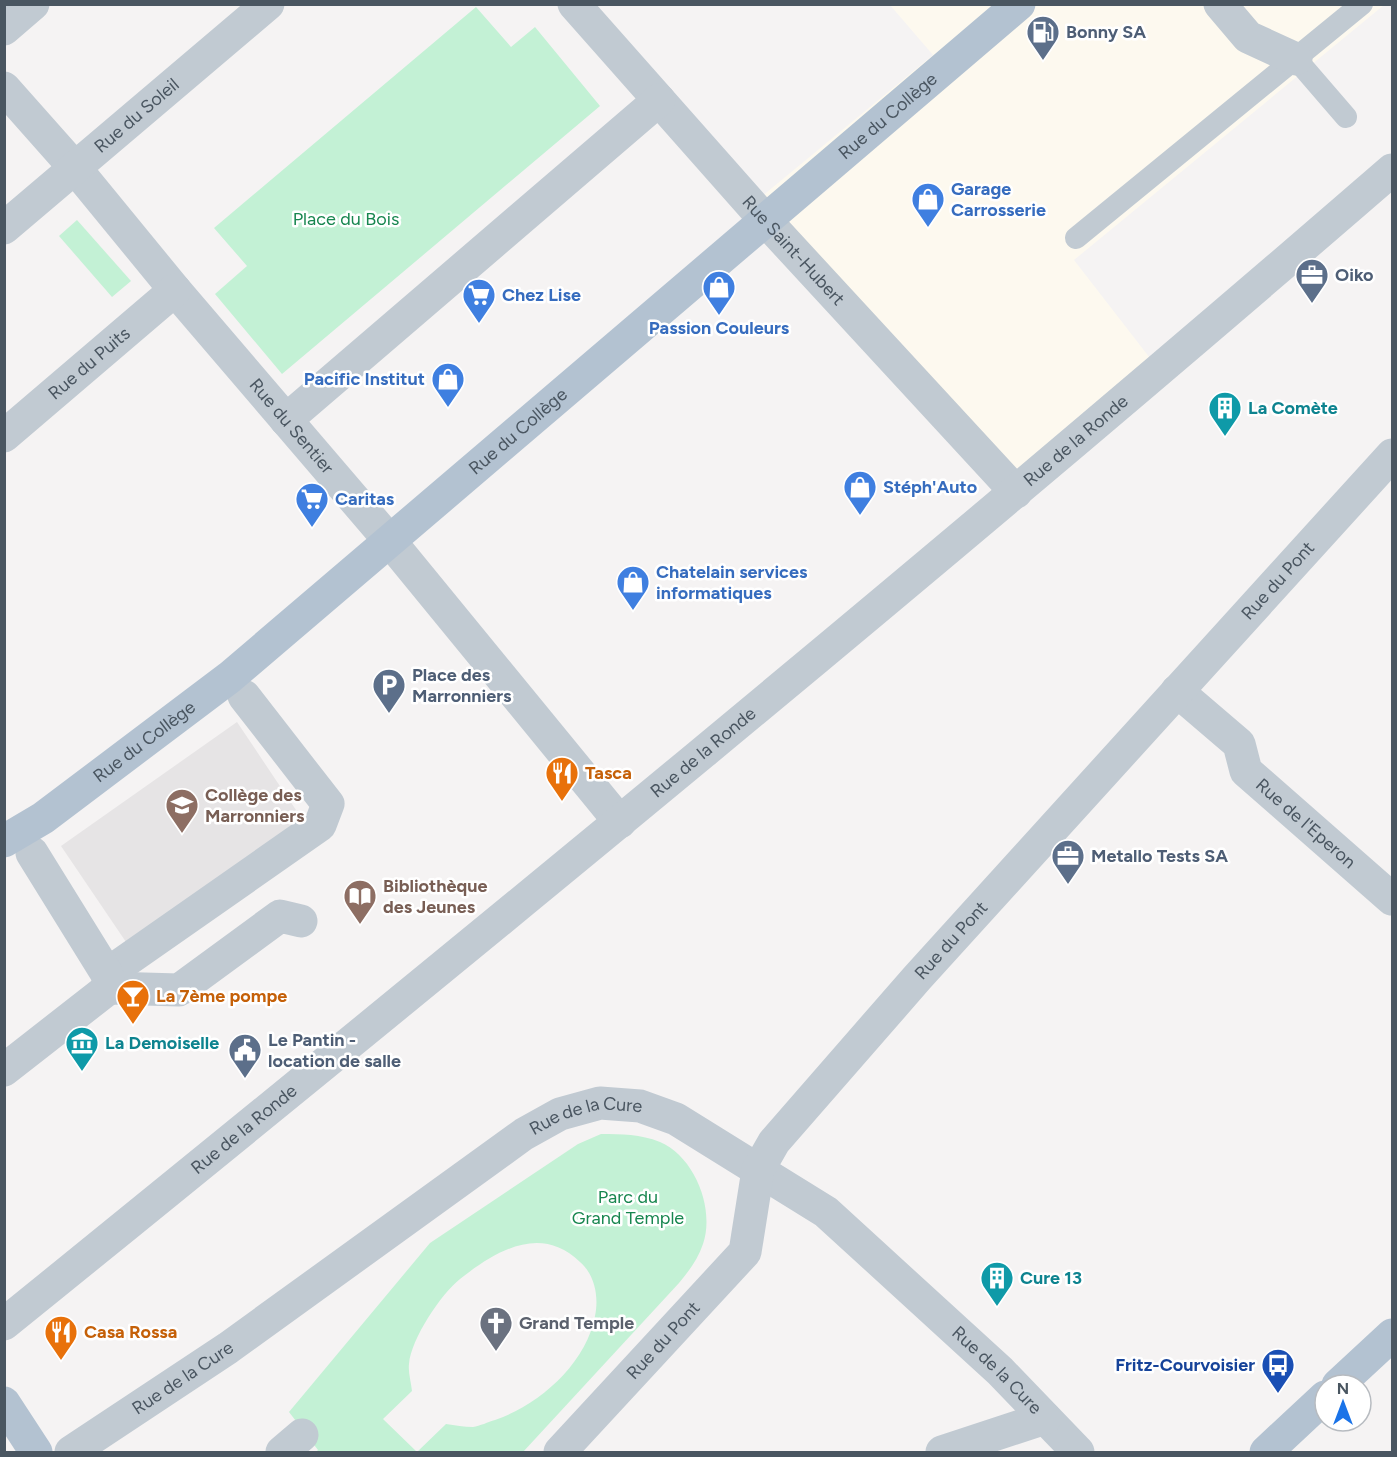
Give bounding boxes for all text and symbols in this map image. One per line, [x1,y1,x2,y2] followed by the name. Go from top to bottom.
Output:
[1025,14,1061,61] fuel station icon: Bonny SA
[1066,21,1146,43] place label: Bonny SA
[834,68,942,164] street label: Rue du Collège
[90,73,183,158] street label: Rue du Soleil
[951,178,1046,221] place label: Garage Carrosserie
[910,181,946,228] shop icon: Garage Carrosserie
[738,191,849,310] street label: Rue Saint-Hubert
[293,208,399,230] park label: Place du Bois
[1294,257,1330,304] office icon: Oiko
[1335,264,1374,286] place label: Oiko
[701,269,737,316] shop icon: Passion Couleurs
[461,277,497,324] supermarket icon: Chez Lise
[502,284,581,306] place label: Chez Lise
[649,317,790,339] place label: Passion Couleurs
[44,322,135,404] street label: Rue du Puits
[430,361,466,408] shop icon: Pacific Institut
[304,368,425,390] place label: Pacific Institut
[245,374,338,478] street label: Rue du Sentier
[464,383,572,479] street label: Rue du Collège
[1019,390,1133,491] street label: Rue de la Ronde
[1207,390,1243,437] building icon: La Comète
[1248,397,1338,419] place label: La Comète
[842,469,878,516] shop icon: Stéph'Auto
[883,476,977,498] place label: Stéph'Auto
[294,481,330,528] supermarket icon: Caritas
[335,488,395,510] place label: Caritas
[1237,537,1319,624] street label: Rue du Pont
[656,561,808,604] place label: Chatelain services informatiques
[615,564,651,611] shop icon: Chatelain services informatiques
[412,664,512,707] place label: Place des Marronniers
[371,667,407,714] parking icon: Place des Marronniers
[89,696,200,787] street label: Rue du Collège
[646,702,760,802] street label: Rue de la Ronde
[544,755,580,802] restaurant icon: Tasca
[585,762,632,784] place label: Tasca
[1251,774,1360,873] street label: Rue de l'Eperon
[205,784,305,827] place label: Collège des Marronniers
[164,787,200,834] school or university icon: Collège des Marronniers
[1050,838,1086,885] office icon: Metallo Tests SA
[1091,845,1228,867] place label: Metallo Tests SA
[383,875,487,918] place label: Bibliothèque des Jeunes
[342,878,378,925] library icon: Bibliothèque des Jeunes
[910,897,992,984] street label: Rue du Pont
[115,978,151,1025] bar icon: La 7ème pompe
[156,985,287,1007] place label: La 7ème pompe
[64,1025,100,1072] museum icon: La Demoiselle
[268,1029,401,1072] place label: Le Pantin - location de salle
[105,1032,219,1054] place label: La Demoiselle
[227,1032,263,1079] public building icon: Le Pantin - location de salle
[186,1079,301,1179] street label: Rue de la Ronde
[526,1092,643,1140] street label: Rue de la Cure
[572,1186,684,1229] park label: Parc du Grand Temple
[979,1260,1015,1307] building icon: Cure 13
[1020,1267,1082,1289] place label: Cure 13
[622,1297,705,1384] street label: Rue du Pont
[478,1305,514,1352] church icon: Grand Temple
[519,1312,634,1334] place label: Grand Temple
[43,1314,79,1361] restaurant icon: Casa Rossa
[84,1321,177,1343] place label: Casa Rossa
[947,1322,1047,1419] street label: Rue de la Cure
[128,1336,238,1419] street label: Rue de la Cure
[1260,1347,1296,1394] bus stop icon: Fritz-Courvoisier
[1115,1354,1255,1376] place label: Fritz-Courvoisier
[1313,1373,1373,1433] north arrow
[1337,1379,1349,1398] text: N

